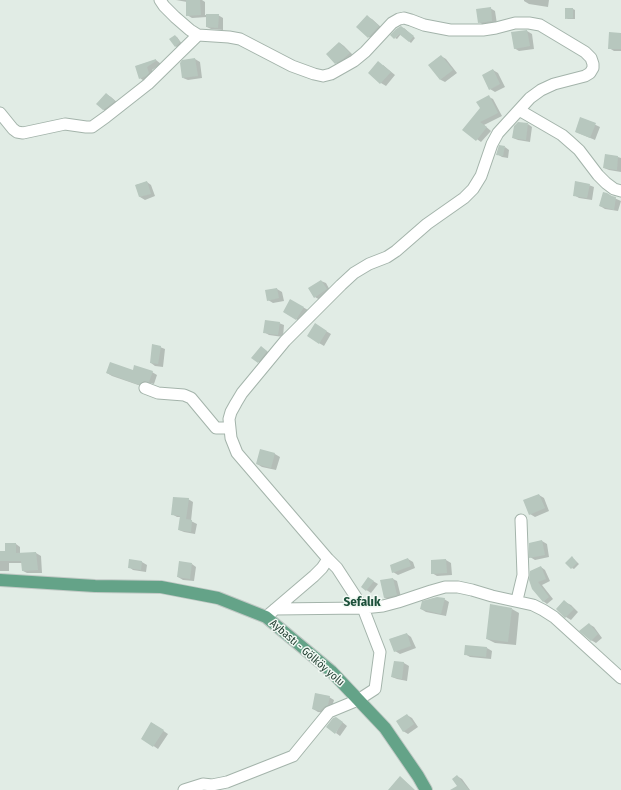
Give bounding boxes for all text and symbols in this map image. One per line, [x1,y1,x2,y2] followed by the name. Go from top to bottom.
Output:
[343,594,381,610] district label: Sefalık
[267,617,347,689] street label: Aybastı - Gölköy yolu

